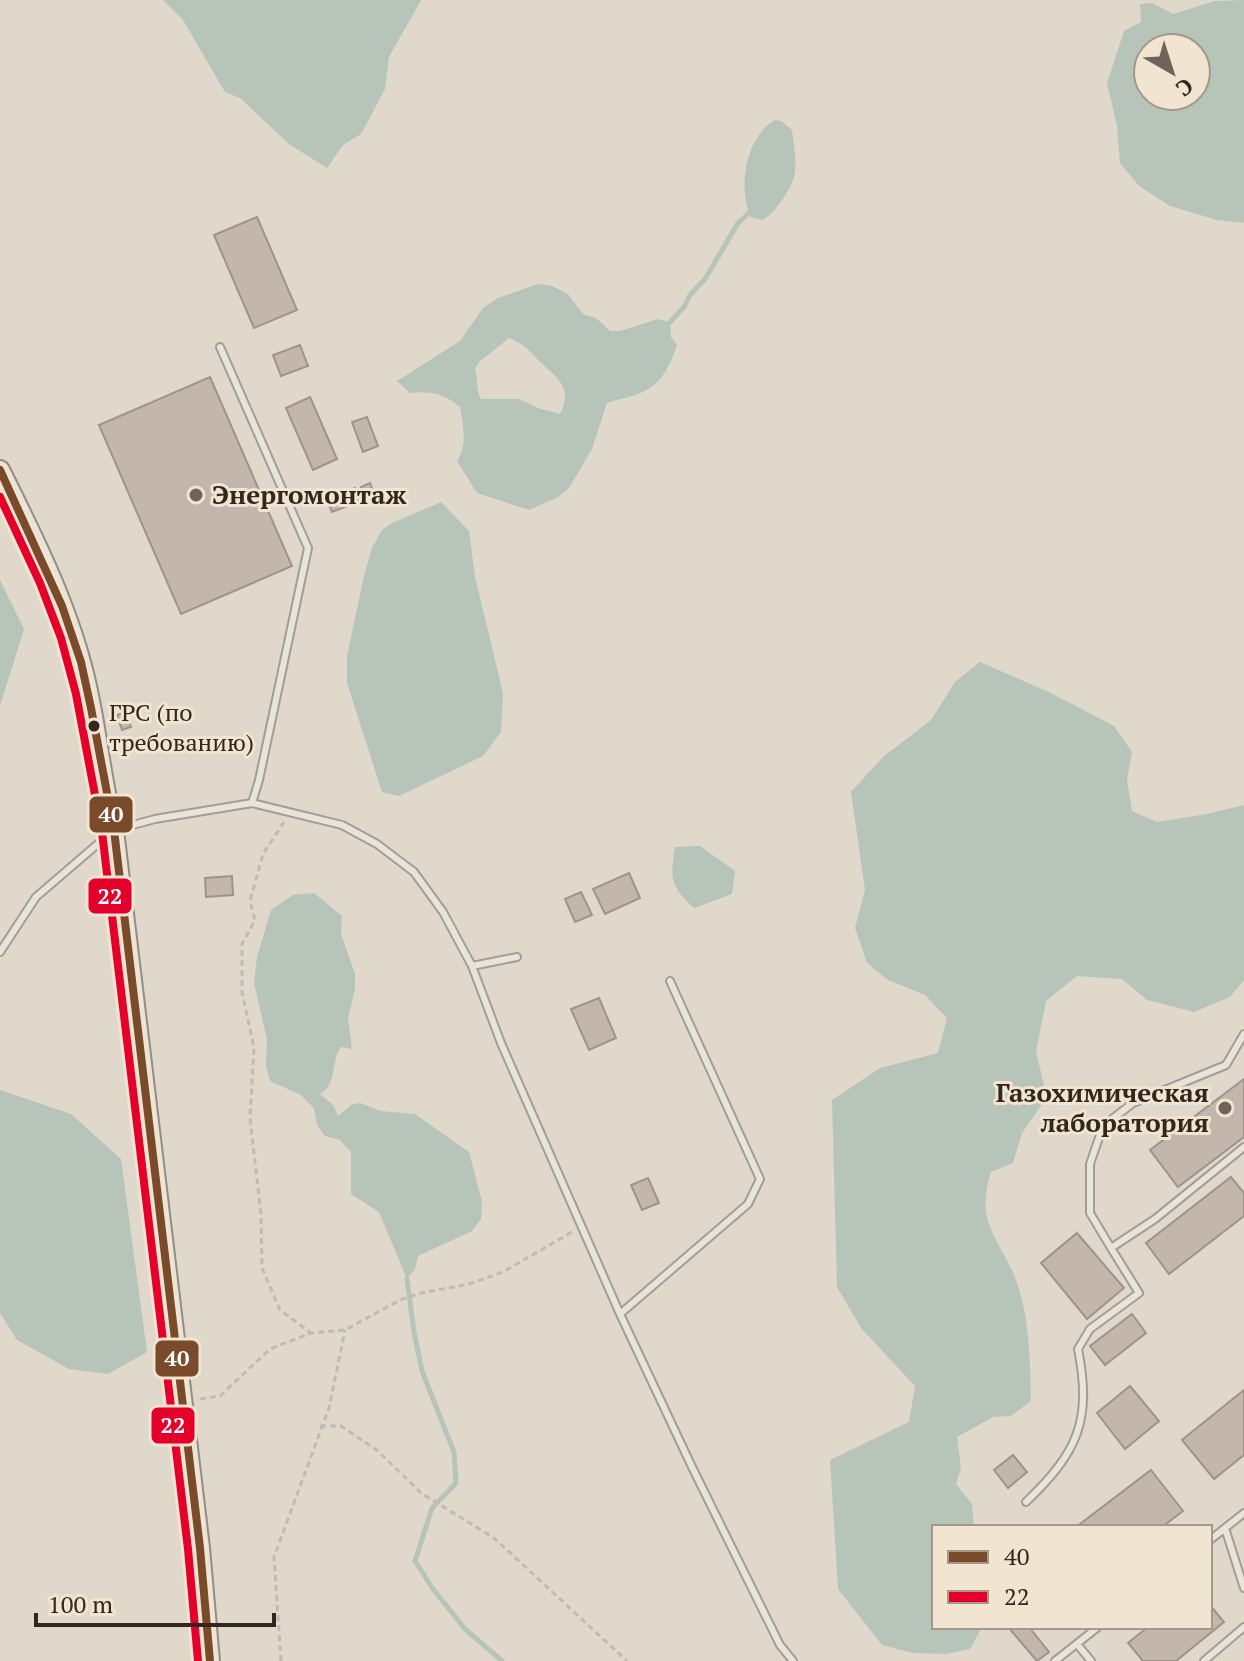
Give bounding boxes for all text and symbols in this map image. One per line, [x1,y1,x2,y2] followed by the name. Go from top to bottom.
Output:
[1132,32,1212,112] north arrow
[1170,72,1200,104] text: С
[212,477,406,511] place label: Энергомонтаж
[187,486,205,504] marker: Энергомонтаж
[109,696,254,758] place label: ГРС (по требованию)
[86,718,102,734] marker: ГРС (по требованию)
[88,795,134,834] line badge: 40
[99,799,123,828] text: 40
[87,877,133,915] line badge: 22
[98,881,122,910] text: 22
[996,1075,1209,1139] place label: Газохимическая лаборатория
[1216,1099,1234,1117] marker: Газохимическая лаборатория
[154,1339,200,1378] line badge: 40
[165,1343,189,1372] text: 40
[150,1406,196,1445] line badge: 22
[161,1410,185,1439] text: 22
[932,1525,1212,1629] legend
[1004,1540,1030,1572] text: 40
[36,1577,274,1627] scale bar
[1004,1580,1030,1612] text: 22
[48,1588,113,1620] text: 100 m

